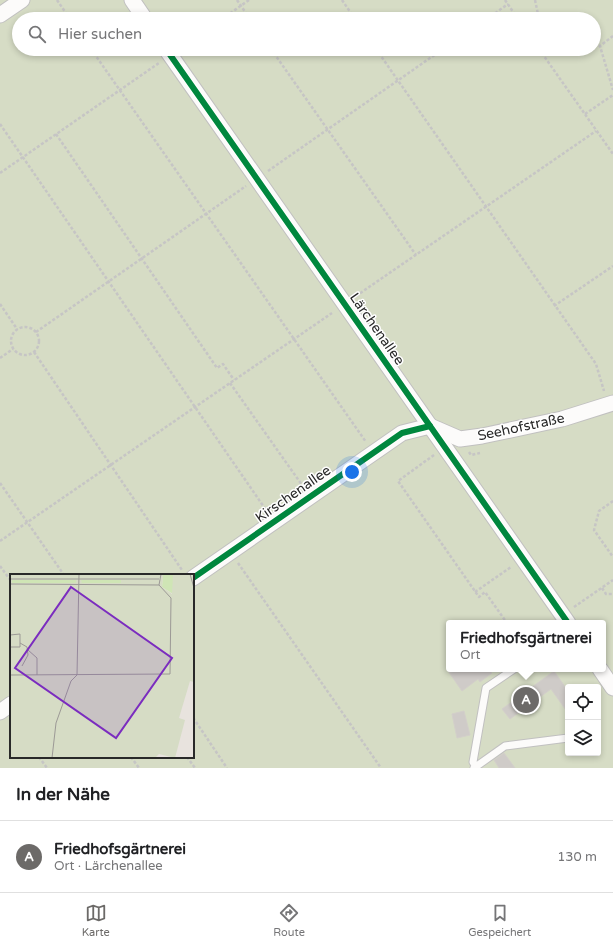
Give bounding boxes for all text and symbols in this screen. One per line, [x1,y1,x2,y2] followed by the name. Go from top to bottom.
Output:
[12,12,601,56] search box
[26,23,48,45] icon: search
[58,25,142,43] text: Hier suchen
[346,290,408,368] street label: Lärchenallee
[476,409,566,445] street label: Seehofstraße
[252,462,334,526] street label: Kirschenallee
[342,462,362,482] your location
[10,574,194,758] inset map
[446,620,606,672] popup
[460,629,592,647] text: Friedhofsgärtnerei
[460,647,480,663] text: Ort
[565,684,601,756] map controls
[565,684,601,720] button: locate
[513,685,539,715] pin: A
[565,720,601,756] button: layers
[16,784,110,805] text: In der Nähe
[54,840,186,858] text: Friedhofsgärtnerei
[24,849,34,865] text: A
[557,849,597,865] text: 130 m
[54,858,163,874] text: Ort · Lärchenallee
[82,902,110,939] tab: Karte
[273,902,305,939] tab: Route
[468,902,531,939] tab: Gespeichert

